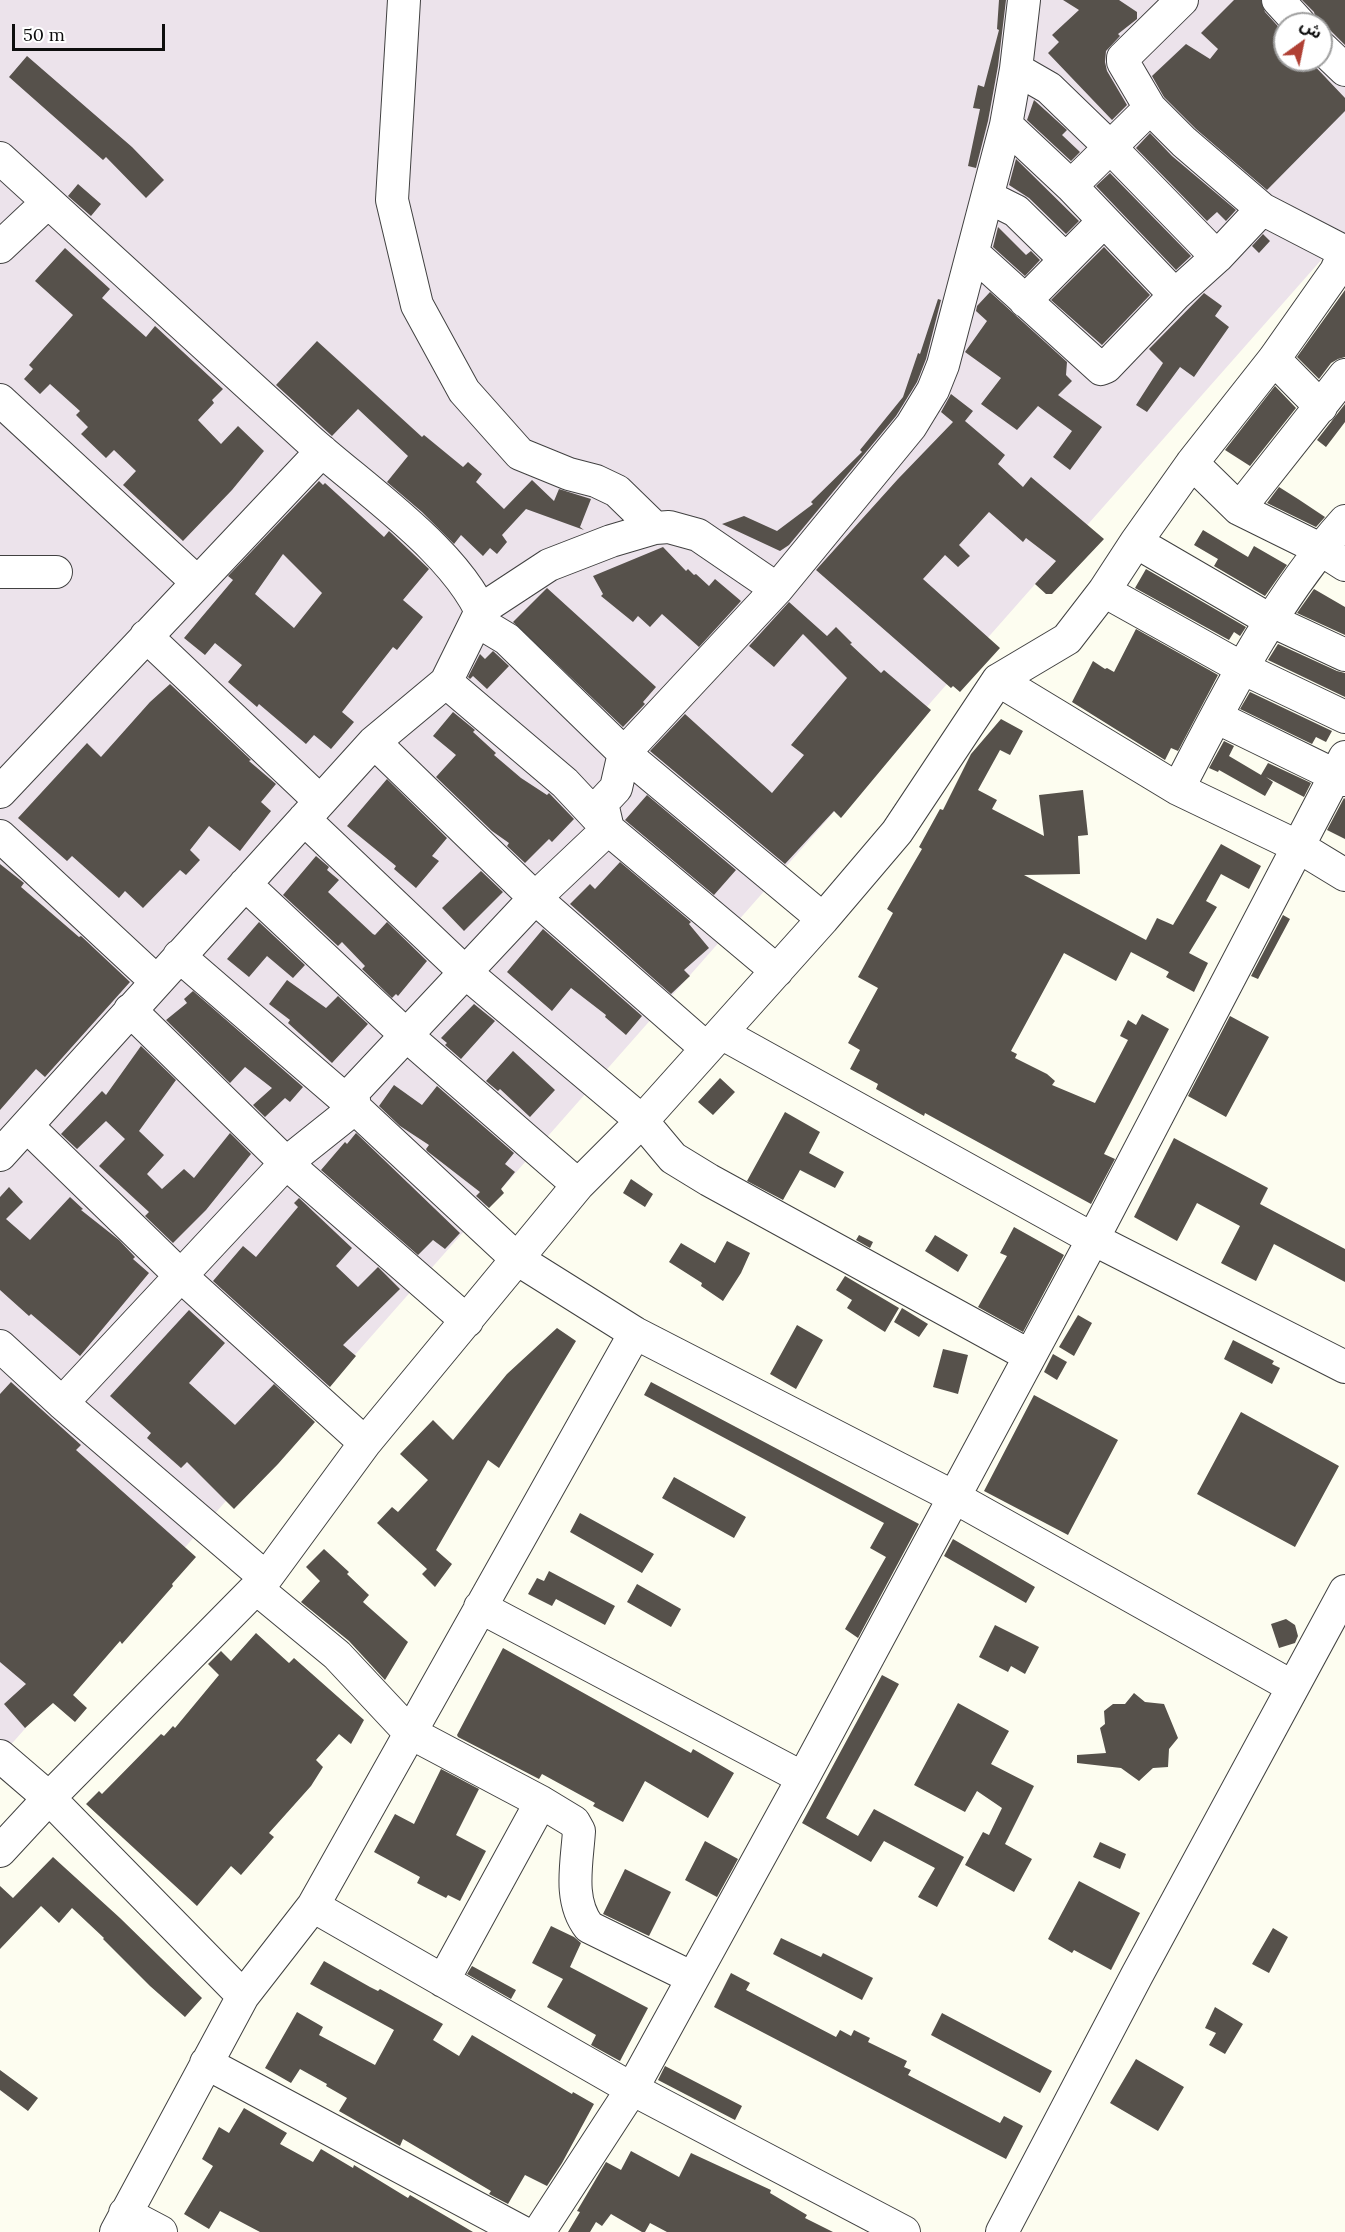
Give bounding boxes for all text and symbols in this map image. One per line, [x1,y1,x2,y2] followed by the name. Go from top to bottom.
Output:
[15,12,168,50] scale bar
[1273,12,1333,72] north arrow
[1297,14,1326,43] text: ش
[23,23,65,46] text: 50 m

